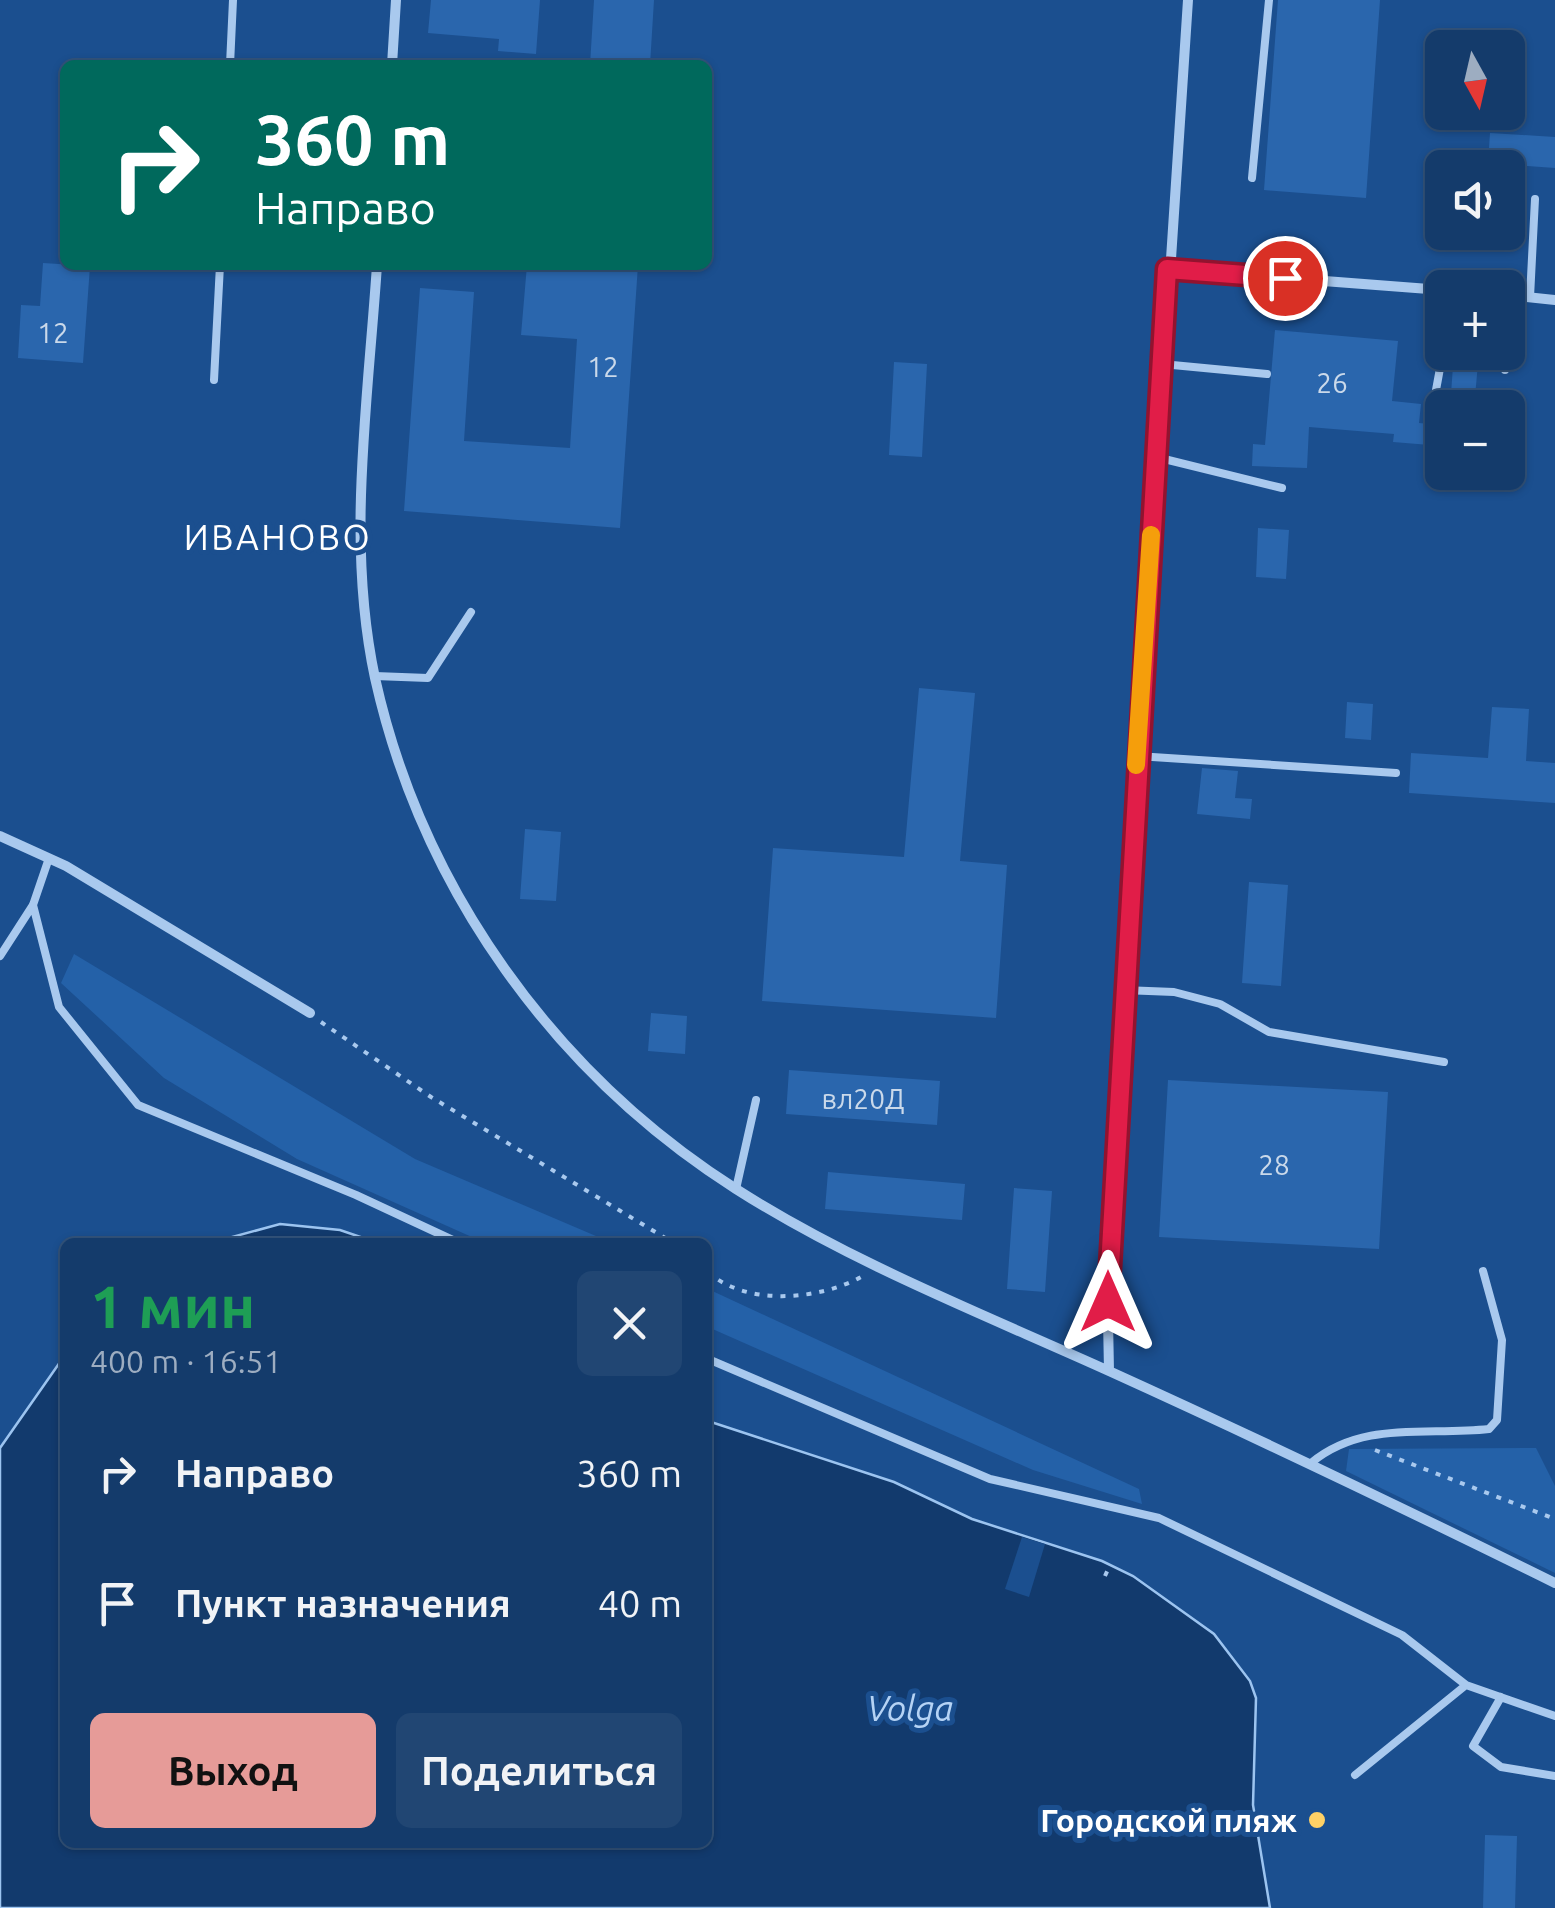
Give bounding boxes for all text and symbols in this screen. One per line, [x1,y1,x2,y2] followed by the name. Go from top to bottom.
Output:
[1425,30,1525,130] north arrow
[1425,30,1525,490] map controls
[90,100,220,230] icon: right
[255,100,450,178] text: 360 m
[1425,150,1525,250] button: sound
[255,182,436,233] text: Направо
[1243,236,1328,321] pin
[1258,251,1313,306] icon: arrive
[1425,270,1525,370] button: +
[37,317,69,348] house number: 12
[587,351,619,382] house number: 12
[1316,367,1348,398] house number: 26
[1425,390,1525,490] button: −
[184,517,372,557] district label: ИВАНОВО
[822,1083,904,1114] house number: вл20Д
[1258,1149,1290,1180] house number: 28
[1056,1250,1160,1354] position arrow
[577,1271,682,1376] button: close
[90,1272,255,1339] text: 1 мин
[90,1343,282,1379] text: 400 m · 16:51
[90,1446,145,1501] icon: right
[175,1452,334,1494] text: Направо
[576,1452,682,1494] text: 360 m
[90,1576,145,1631] icon: arrive
[175,1582,511,1624] text: Пункт назначения
[598,1582,682,1624] text: 40 m
[867,1688,953,1728] water label: Volga
[90,1713,376,1828] button: Выход
[396,1713,682,1828] button: Поделиться
[1040,1802,1297,1838] place label: Городской пляж
[1306,1809,1328,1831] marker: Городской пляж

